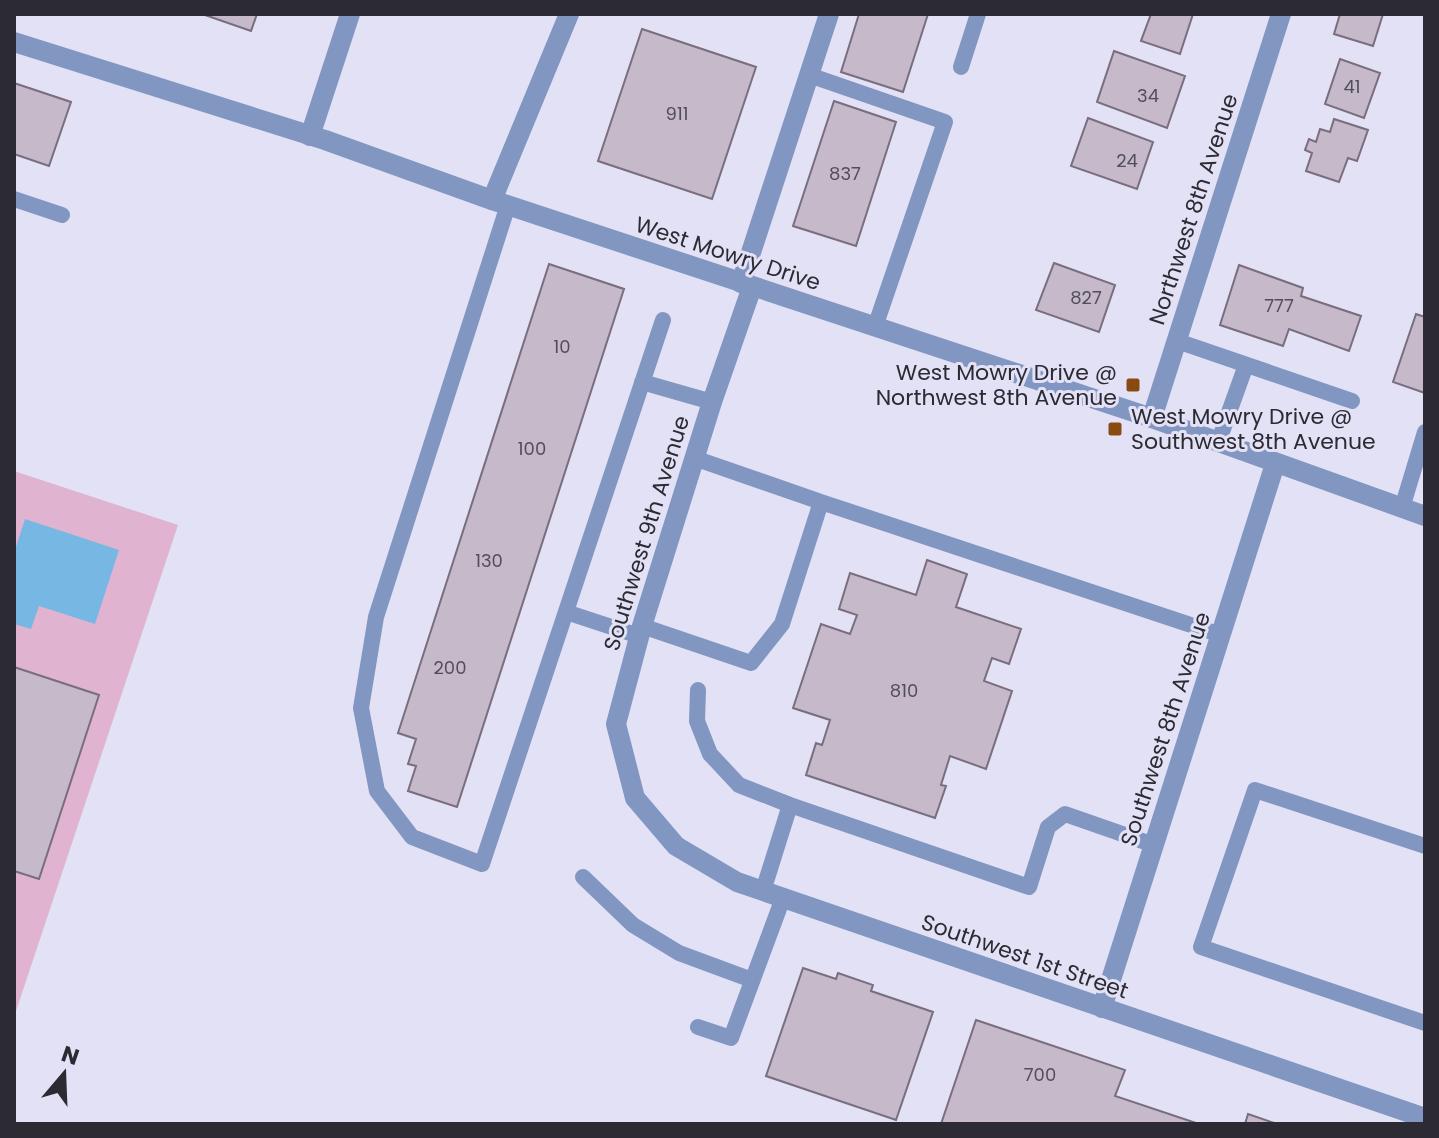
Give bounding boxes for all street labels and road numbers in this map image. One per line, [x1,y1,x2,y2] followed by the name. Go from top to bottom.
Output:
[1141,90,1246,329] street label: Northwest 8th Avenue
[631,209,824,298] street label: West Mowry Drive
[596,412,697,655] street label: Southwest 9th Avenue
[1113,608,1218,850] street label: Southwest 8th Avenue
[917,906,1132,1006] street label: Southwest 1st Street

